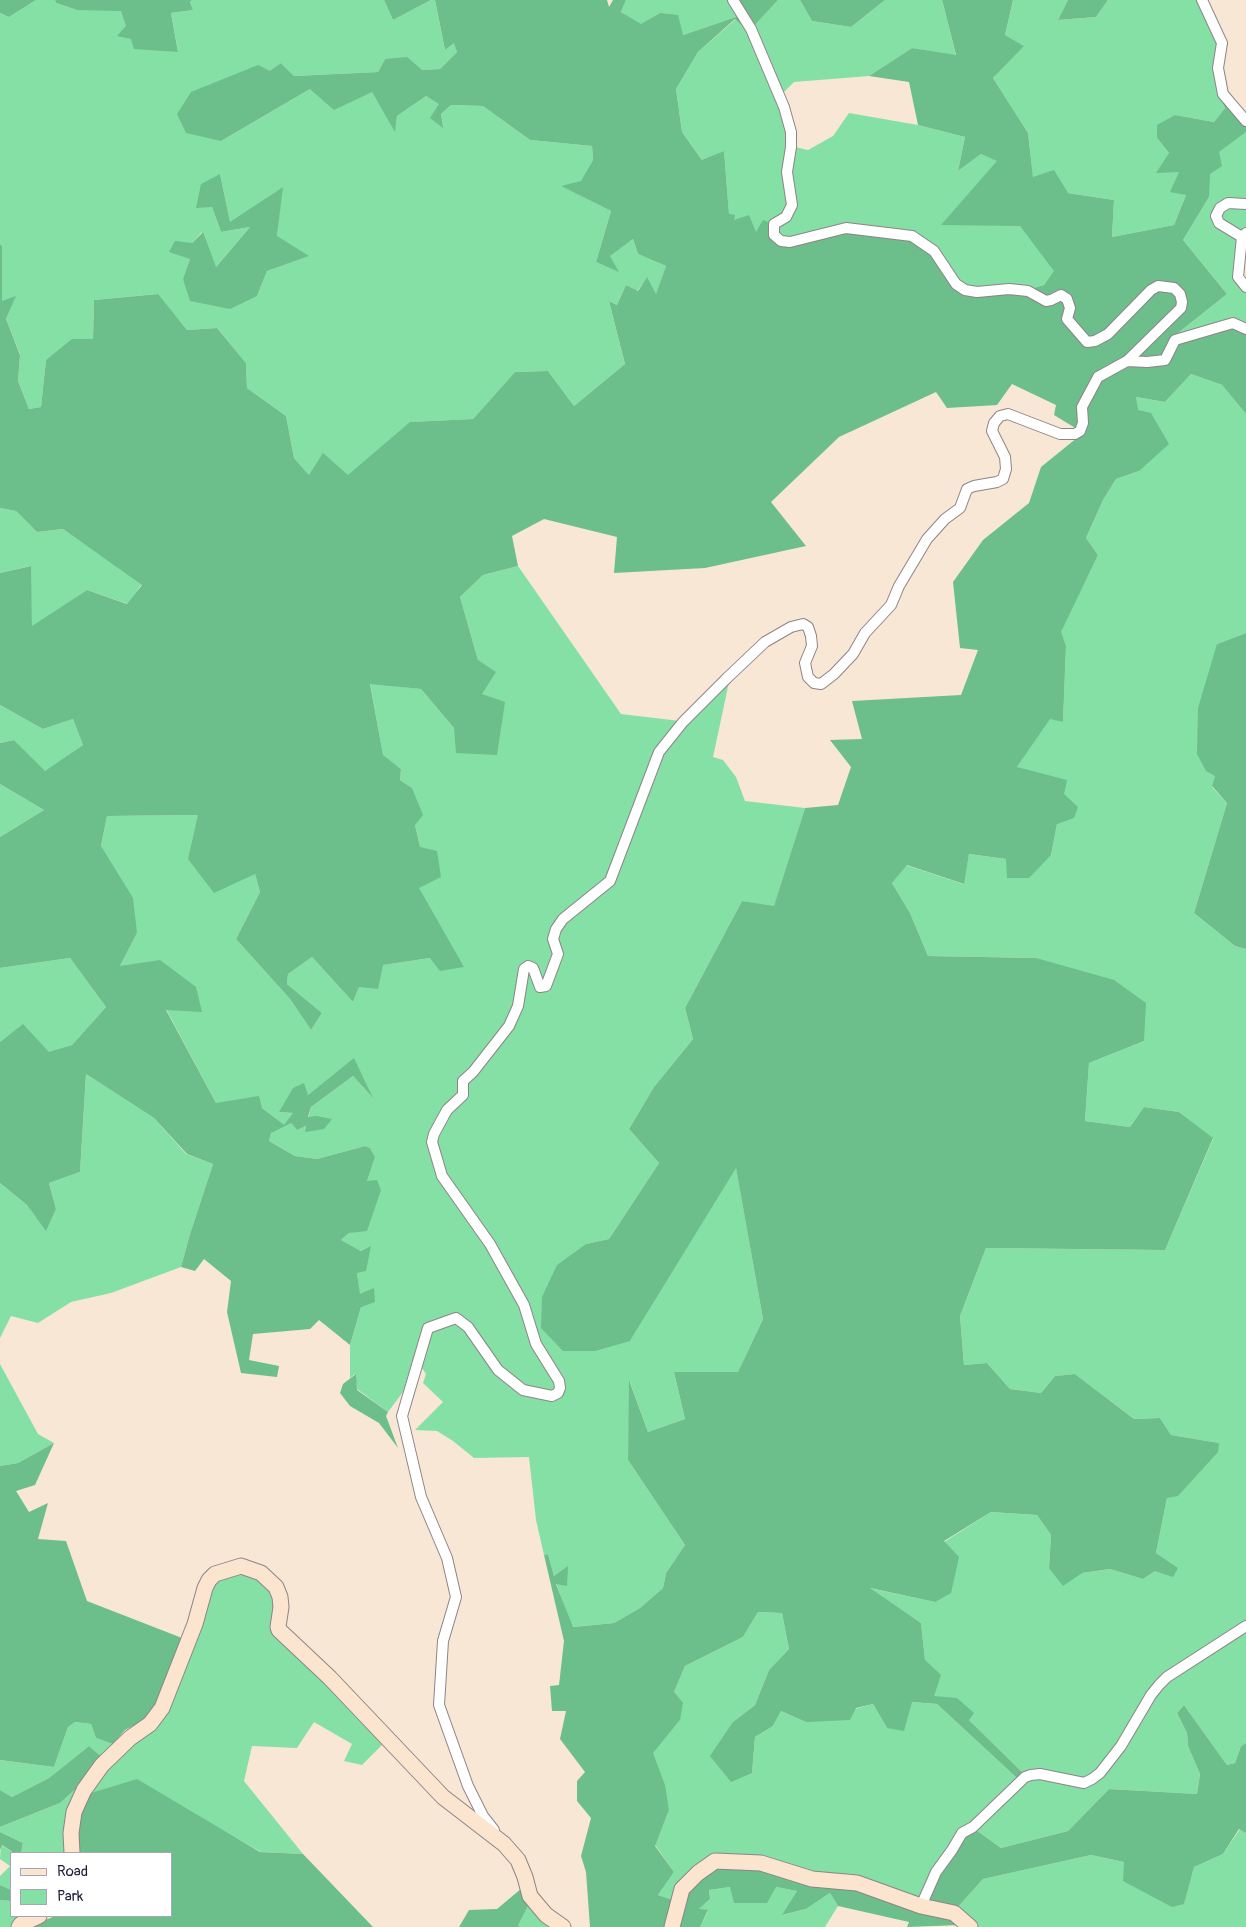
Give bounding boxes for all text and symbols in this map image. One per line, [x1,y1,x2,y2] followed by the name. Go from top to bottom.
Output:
[10,1852,172,1917] legend
[57,1862,88,1881] text: Road
[57,1887,83,1906] text: Park

